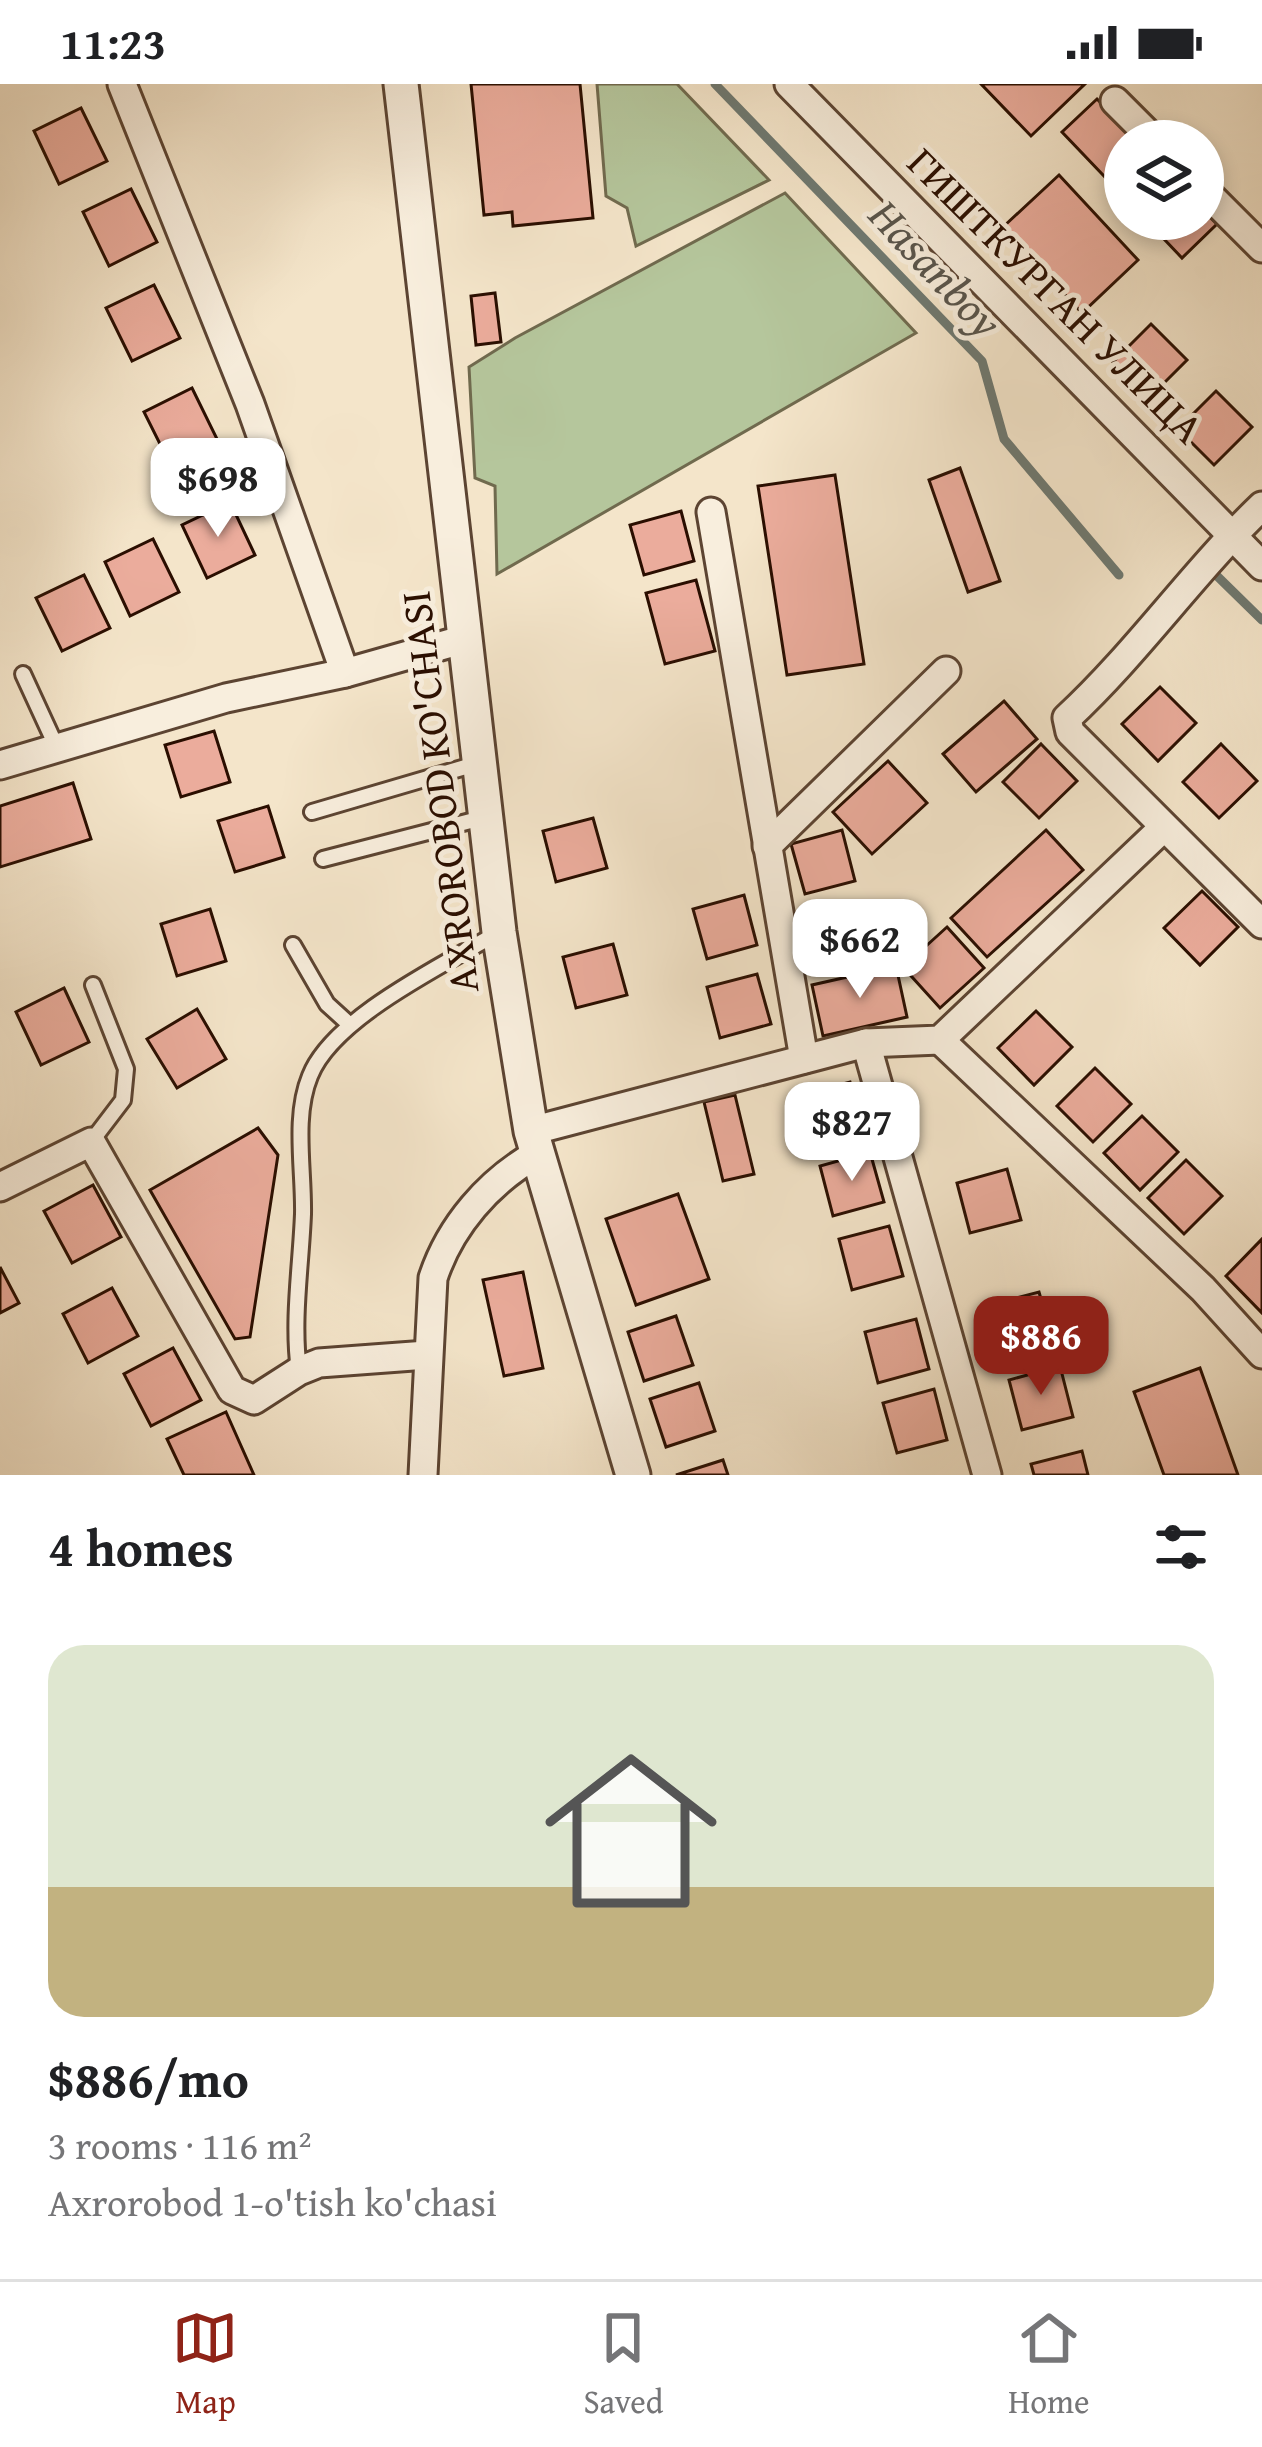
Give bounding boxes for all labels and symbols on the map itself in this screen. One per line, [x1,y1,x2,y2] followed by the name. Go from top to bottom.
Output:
[894,133,1219,457] street label: ГИШТКУРГАН УЛИЦА
[854,183,1018,352] water label: Hasanboy
[147,438,289,540] pin: $698
[384,588,493,997] street label: AXROROBOD KO'CHASI
[789,899,931,1001] pin: $662
[781,1082,923,1184] pin: $827
[970,1296,1112,1398] pin: $886

